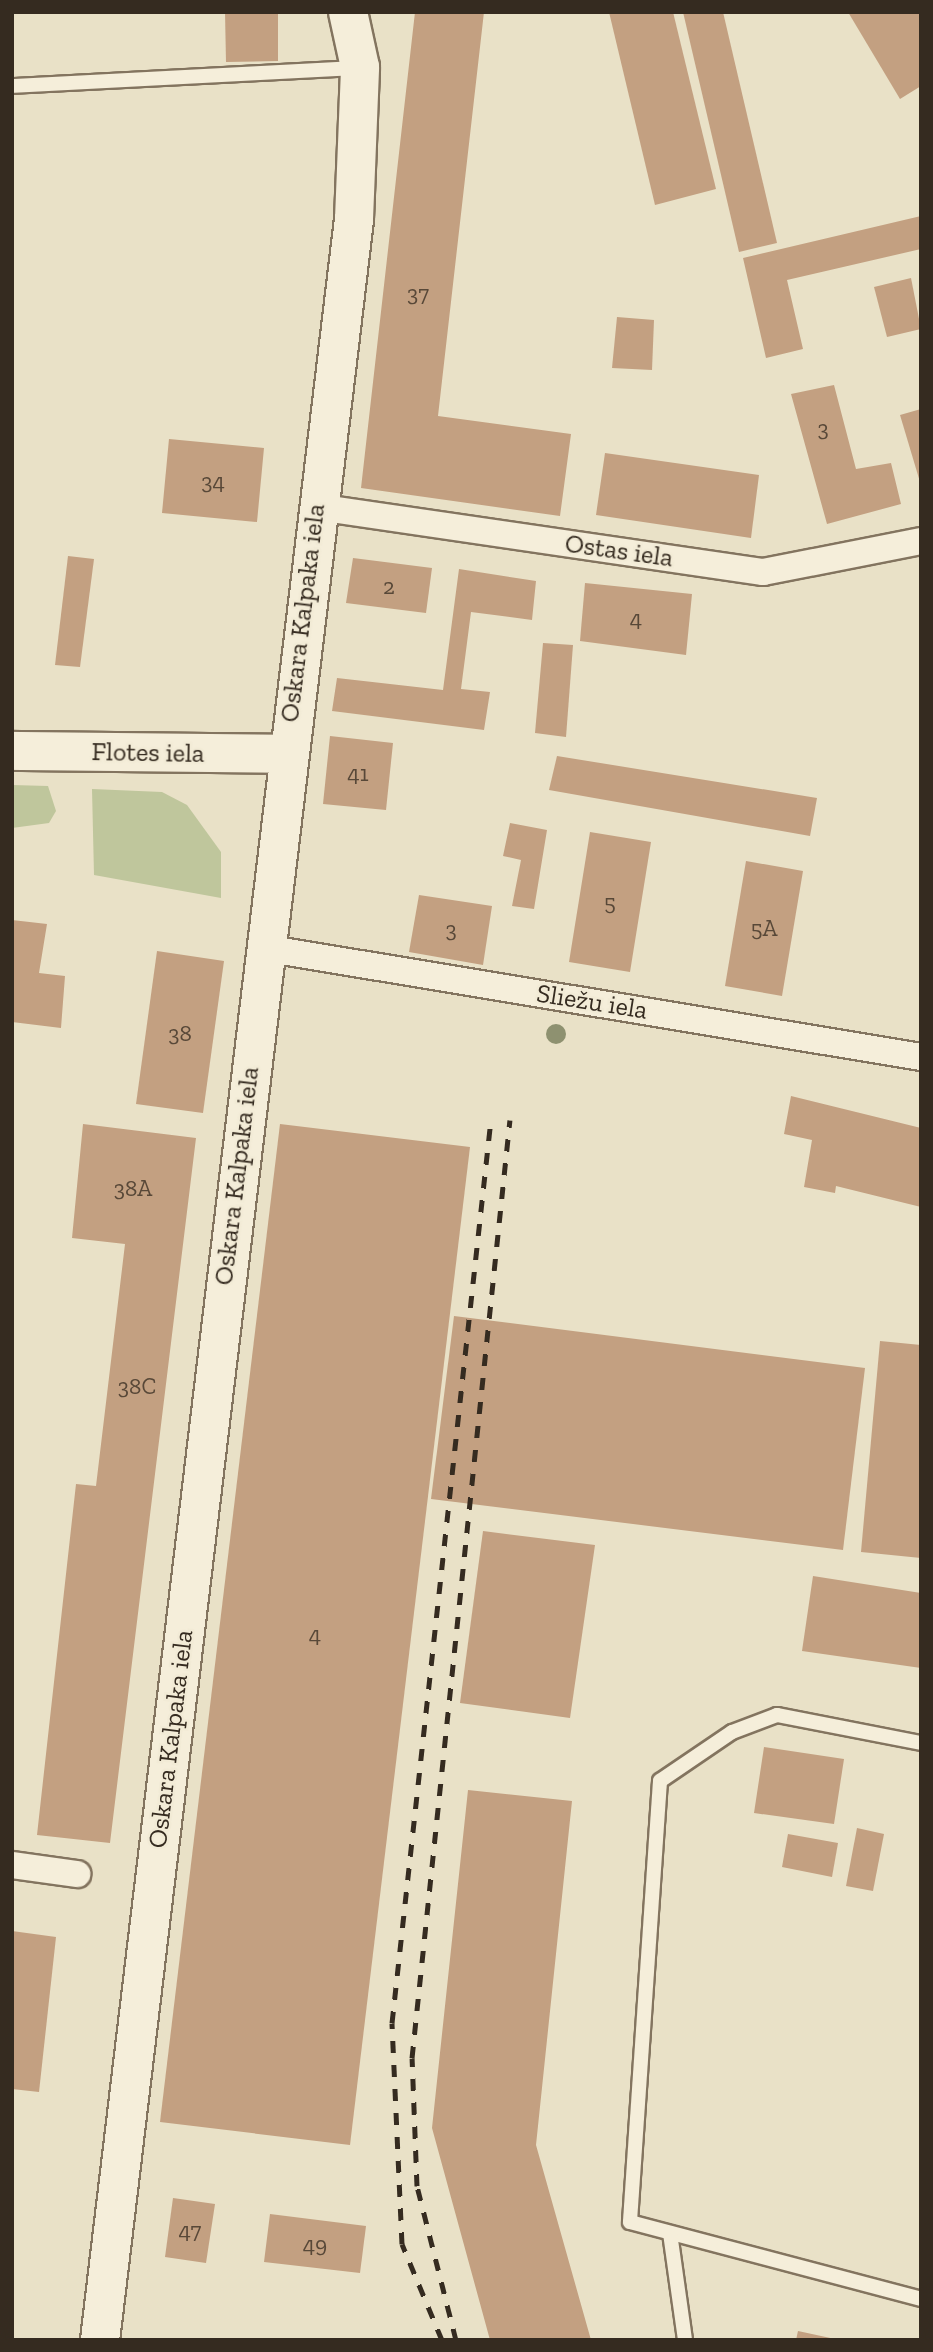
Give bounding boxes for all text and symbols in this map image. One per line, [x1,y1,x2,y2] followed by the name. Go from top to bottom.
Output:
[407,279,429,307] house number: 37
[817,414,829,442] house number: 3
[201,467,225,495] house number: 34
[274,502,332,724] street label: Oskara Kalpaka iela
[563,528,675,574] street label: Ostas iela
[383,572,395,600] house number: 2
[630,604,642,632] house number: 4
[91,736,205,770] street label: Flotes iela
[347,759,369,787] house number: 41
[604,888,616,916] house number: 5
[751,914,777,942] house number: 5A
[445,915,457,943] house number: 3
[534,978,650,1026] street label: Sliežu iela
[168,1019,192,1047] house number: 38
[208,1065,266,1287] street label: Oskara Kalpaka iela
[114,1174,152,1202] house number: 38A
[118,1372,156,1400] house number: 38C
[309,1620,321,1648] house number: 4
[142,1628,200,1850] street label: Oskara Kalpaka iela
[179,2216,201,2244] house number: 47
[303,2230,327,2258] house number: 49

